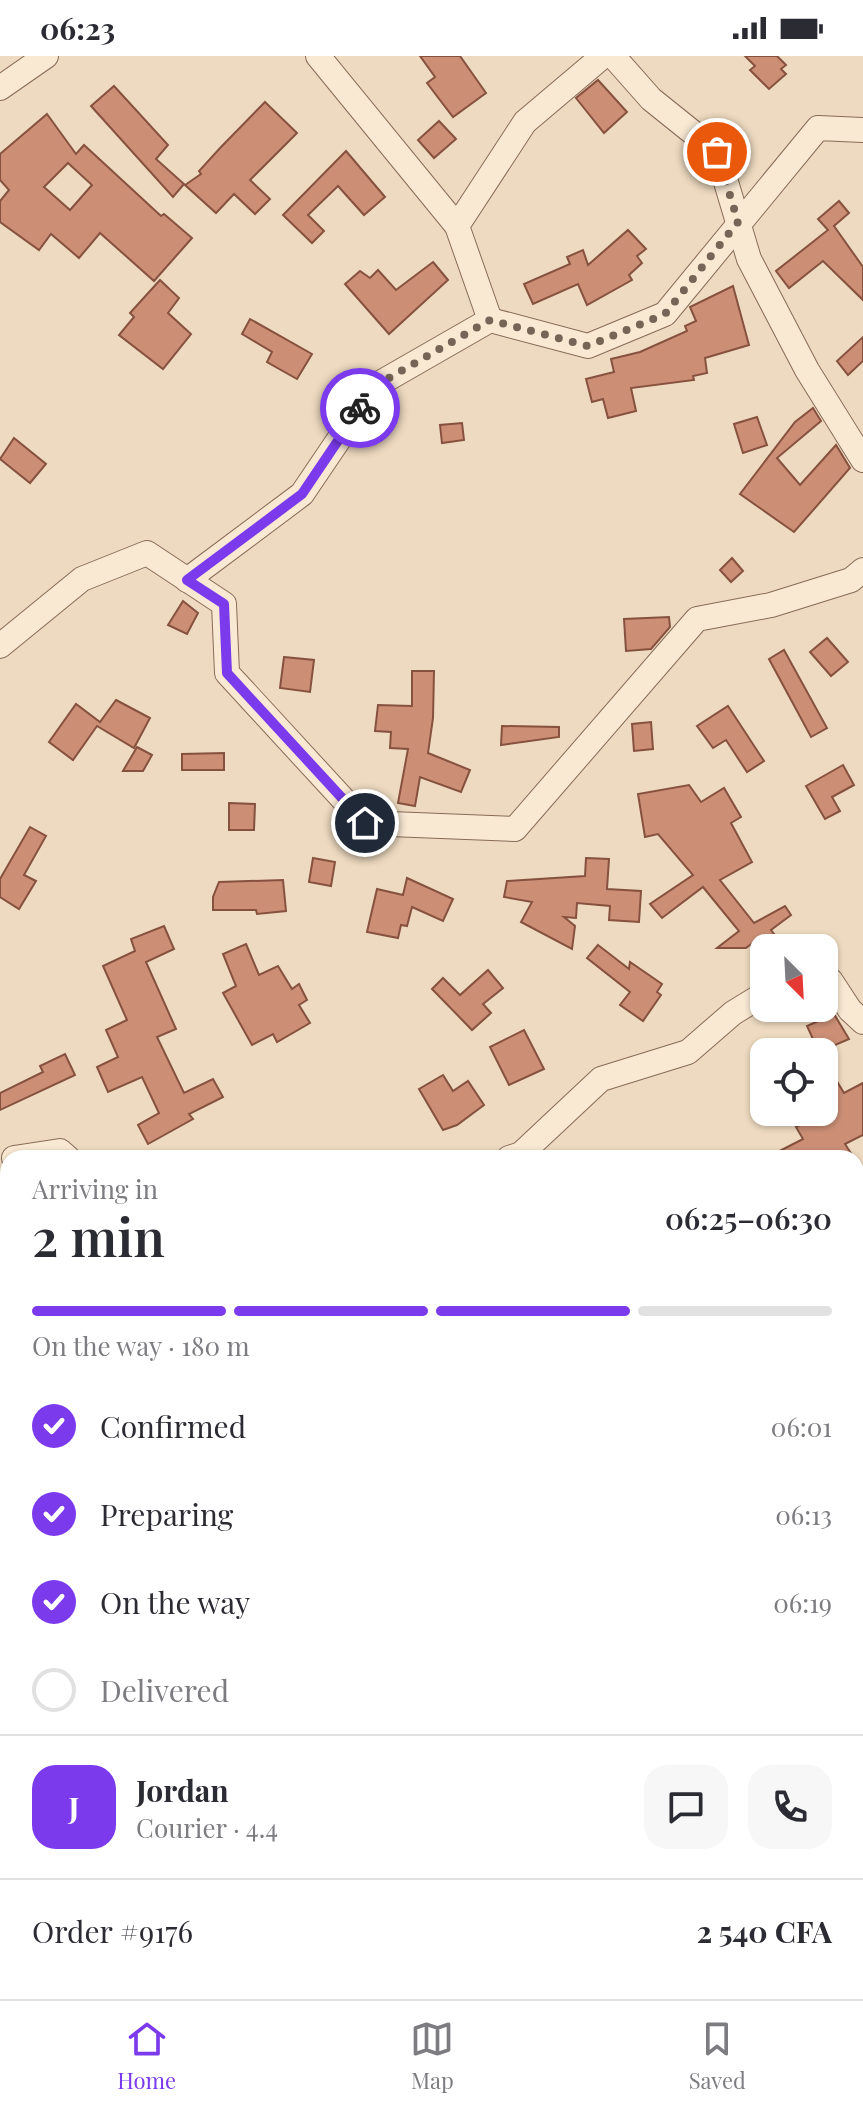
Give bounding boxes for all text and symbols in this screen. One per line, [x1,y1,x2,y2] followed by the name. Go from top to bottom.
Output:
[40,8,115,48] text: 06:23
[683,118,751,186] pin
[695,130,739,174] icon: bag
[320,368,400,448] courier
[338,386,382,430] icon: bike
[331,789,399,857] pin
[343,801,387,845] icon: home
[750,934,838,1022] north arrow
[750,934,838,1126] map controls
[750,1038,838,1126] button: locate
[32,1171,158,1206] text: Arriving in
[665,1198,832,1238] text: 06:25–06:30
[32,1201,165,1270] text: 2 min
[32,1328,250,1363] text: On the way · 180 m
[32,1404,76,1448] icon: check
[100,1406,246,1446] text: Confirmed
[771,1409,832,1444] text: 06:01
[32,1492,76,1536] icon: check
[100,1494,233,1534] text: Preparing
[775,1497,832,1532] text: 06:13
[32,1580,76,1624] icon: check
[100,1582,250,1622] text: On the way
[773,1585,832,1620] text: 06:19
[100,1670,229,1710] text: Delivered
[644,1765,728,1849] button: chat
[748,1765,832,1849] button: phone
[136,1770,229,1810] text: Jordan
[69,1787,79,1827] text: J
[136,1810,278,1845] text: Courier · 4.4
[32,1911,193,1951] text: Order #9176
[696,1911,832,1951] text: 2 540 CFA
[117,2017,176,2095] tab: Home
[410,2017,454,2095] tab: Map
[689,2017,746,2095] tab: Saved

